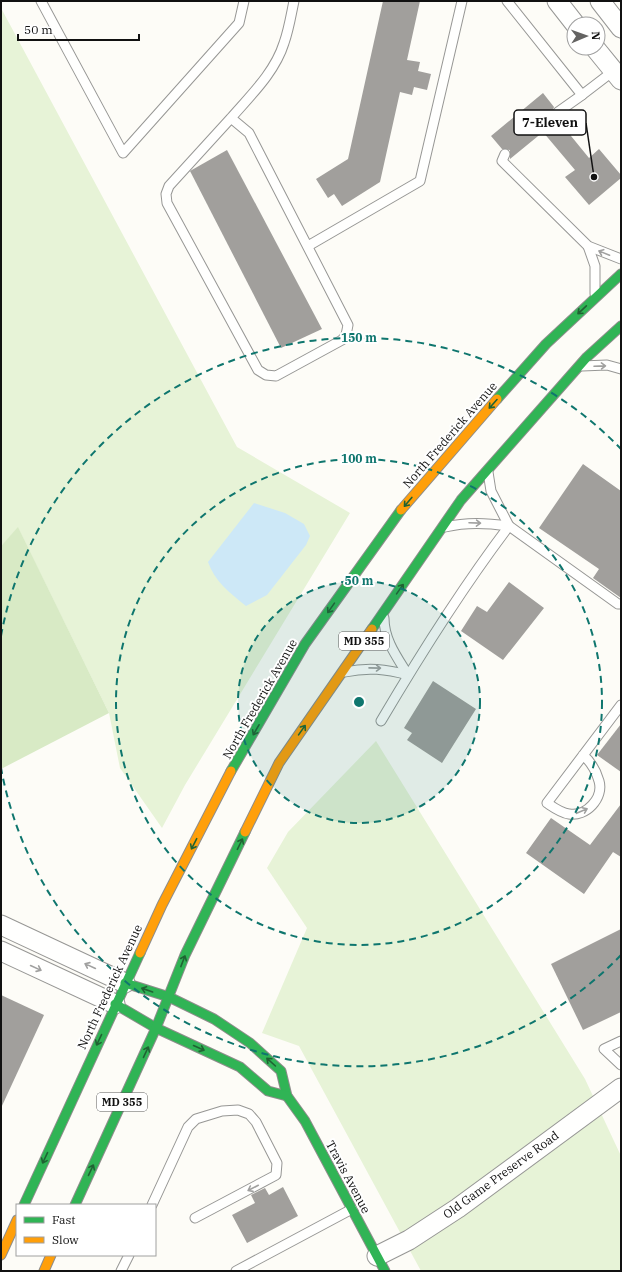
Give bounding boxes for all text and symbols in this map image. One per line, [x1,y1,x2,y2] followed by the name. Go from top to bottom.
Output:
[18,16,139,42] scale bar
[566,16,606,56] north arrow
[24,22,53,37] text: 50 m
[589,31,603,41] text: N
[514,110,586,135] callout: 7-Eleven
[522,114,578,131] text: 7-Eleven
[599,249,611,257] one-way arrow
[577,305,587,315] one-way arrow
[341,330,377,345] text: 150 m
[593,362,606,370] one-way arrow
[399,378,500,491] street label: North Frederick Avenue
[488,399,497,409] one-way arrow
[341,451,377,466] text: 100 m
[403,497,412,508] one-way arrow
[468,519,481,527] one-way arrow
[345,573,374,588] text: 50 m
[396,583,404,594] one-way arrow
[327,602,335,613] one-way arrow
[339,632,389,650] road number: MD 355
[219,636,300,761] street label: North Frederick Avenue
[368,665,381,672] one-way arrow
[352,695,366,709] centre of rings
[252,724,260,735] one-way arrow
[298,725,306,736] one-way arrow
[576,807,588,815] one-way arrow
[190,837,197,849] one-way arrow
[237,838,244,850] one-way arrow
[74,922,145,1052] street label: North Frederick Avenue
[180,956,188,968] one-way arrow
[84,962,96,969] one-way arrow
[30,965,42,972] one-way arrow
[141,986,154,993] one-way arrow
[95,1033,102,1045] one-way arrow
[193,1045,205,1053] one-way arrow
[142,1046,150,1058] one-way arrow
[266,1057,276,1067] one-way arrow
[97,1093,147,1111] road number: MD 355
[440,1128,562,1222] street label: Old Game Preserve Road
[323,1138,374,1216] street label: Travis Avenue
[41,1152,48,1164] one-way arrow
[88,1164,95,1176] one-way arrow
[247,1185,259,1192] one-way arrow
[16,1204,156,1256] legend
[52,1212,76,1227] text: Fast
[52,1232,79,1247] text: Slow

